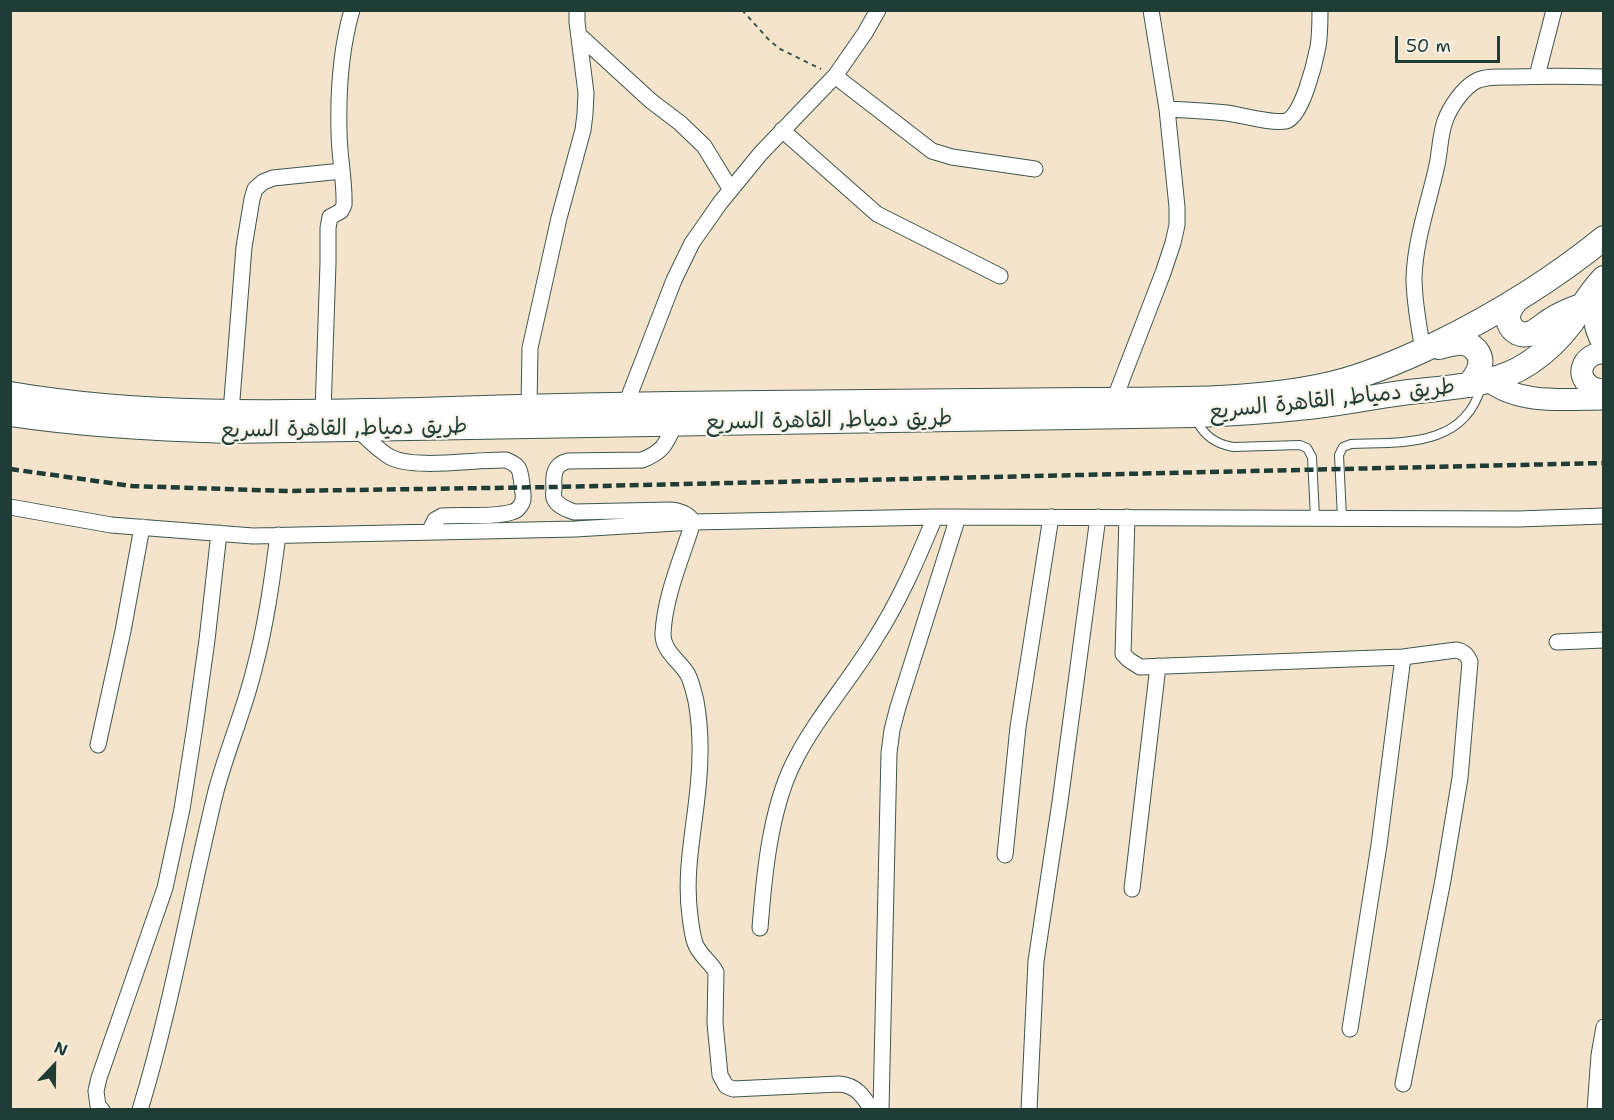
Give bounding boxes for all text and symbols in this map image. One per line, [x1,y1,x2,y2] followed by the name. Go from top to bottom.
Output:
[1398,24,1503,62] scale bar
[1406,34,1451,58] text: 50 m
[1208,374,1456,426] street label: طريق دمياط, القاهرة السريع
[705,406,953,436] street label: طريق دمياط, القاهرة السريع
[220,414,468,444] street label: طريق دمياط, القاهرة السريع
[24,1036,84,1096] north arrow
[51,1037,71,1061] text: N

